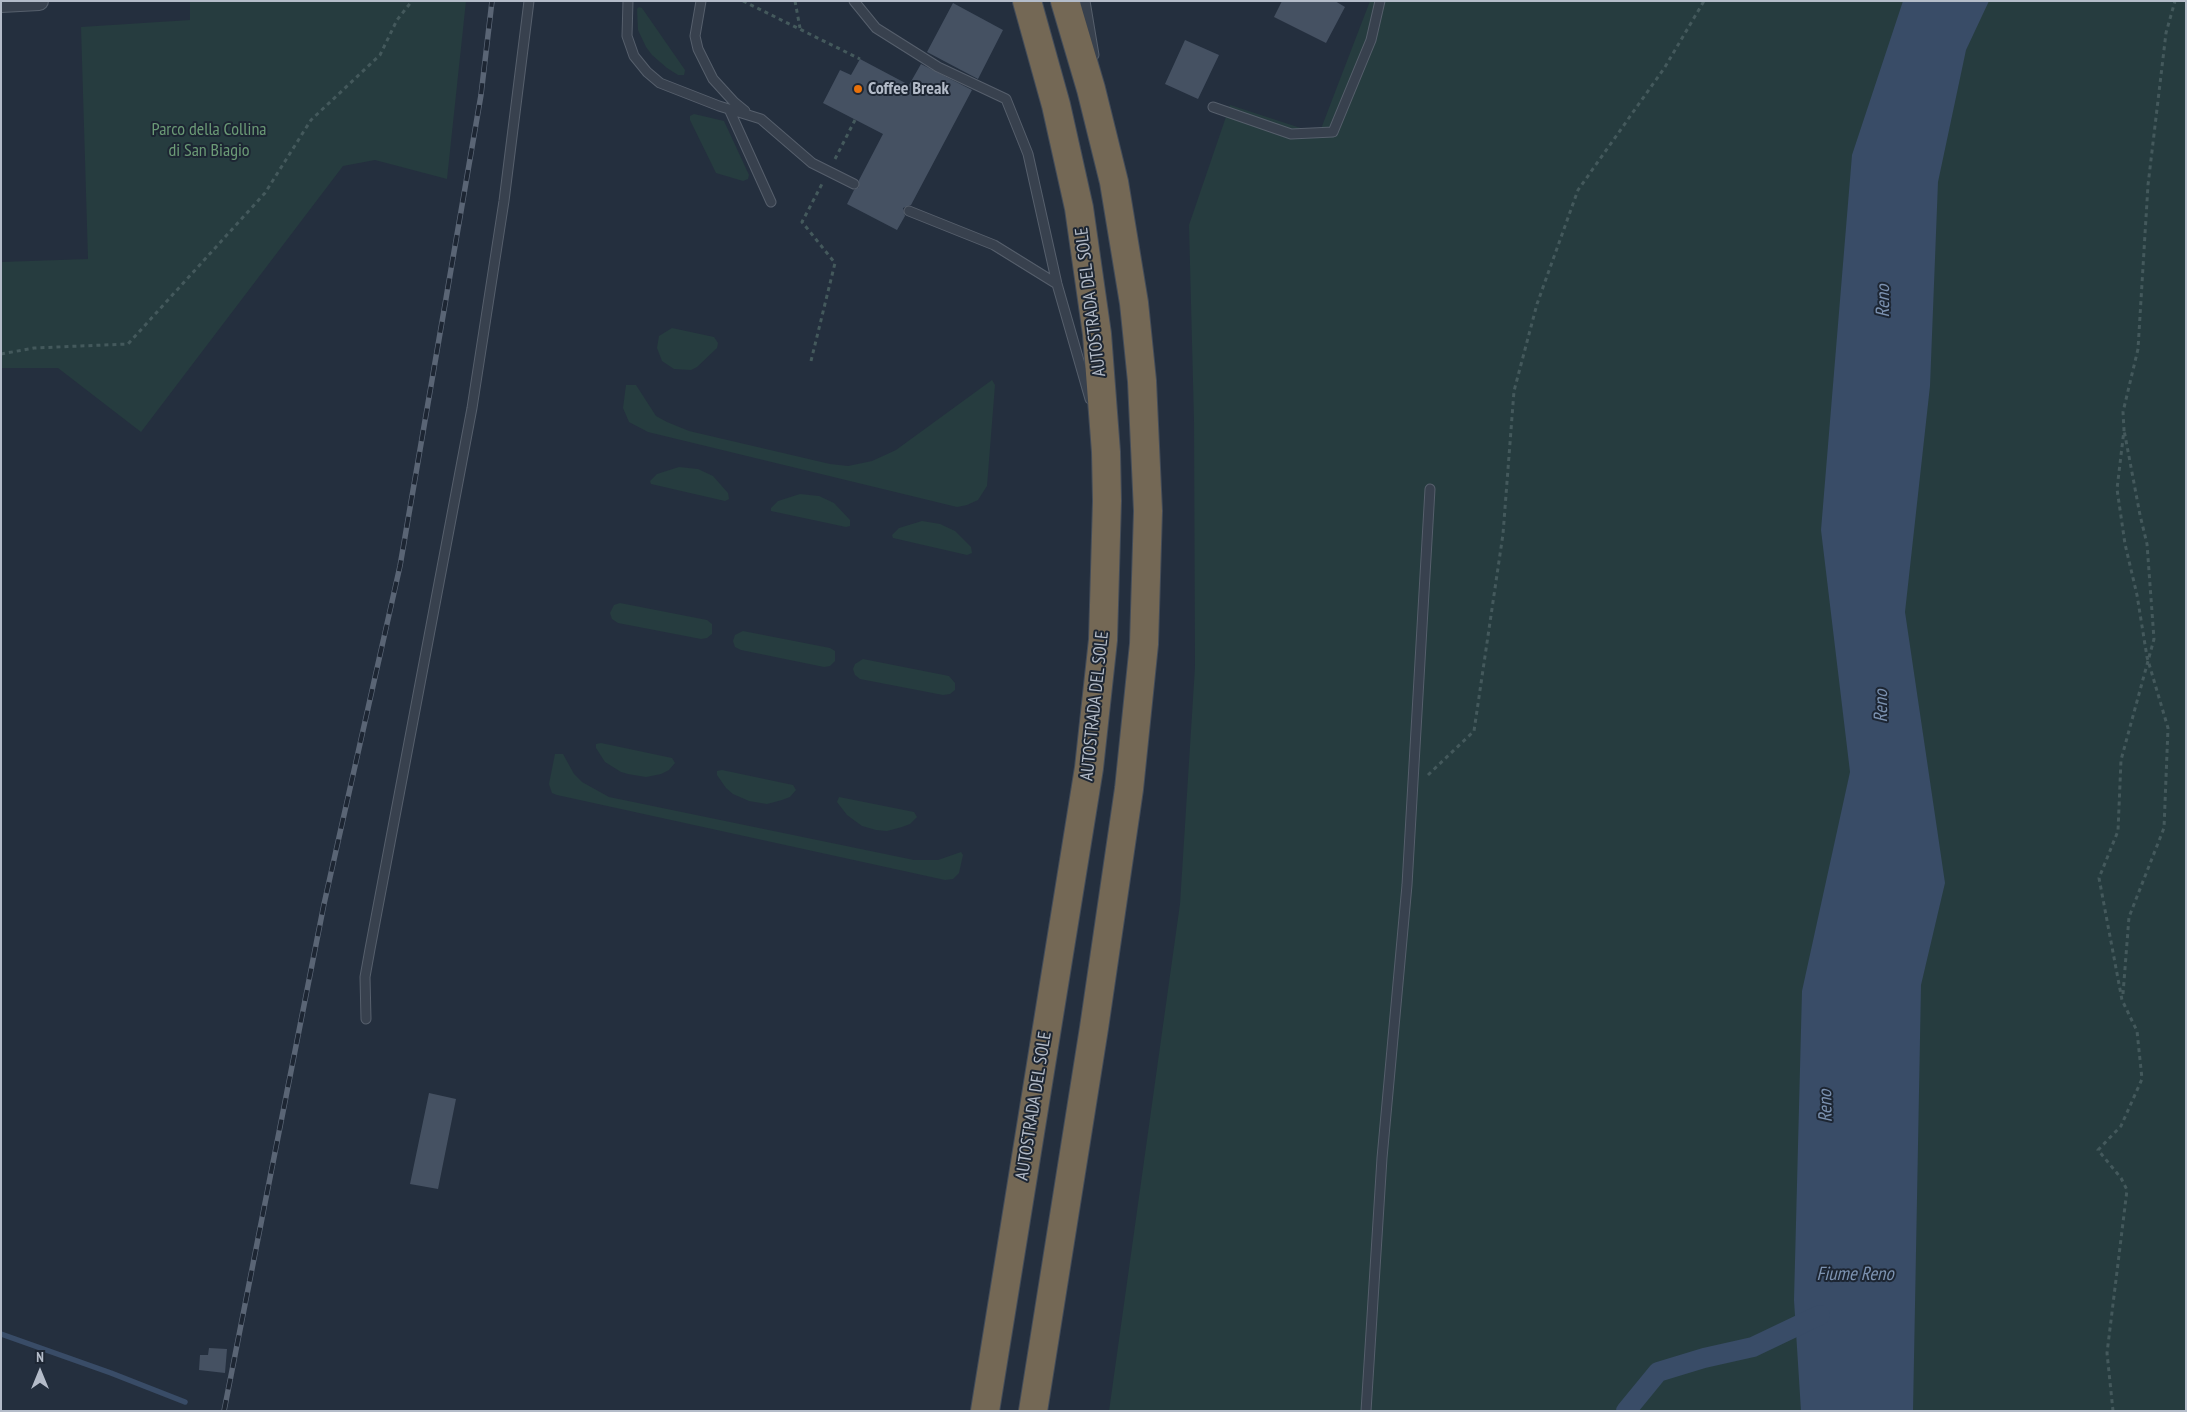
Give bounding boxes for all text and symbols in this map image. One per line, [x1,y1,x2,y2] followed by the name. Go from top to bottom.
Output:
[868,78,949,100] place label: Coffee Break
[852,83,864,95] marker: Coffee Break
[151,119,267,162] park label: Parco della Collina di San Biagio
[1071,226,1111,378] street label: AUTOSTRADA DEL SOLE
[1873,285,1895,317] water label: Reno
[1076,630,1114,782] street label: AUTOSTRADA DEL SOLE
[1871,690,1893,722] water label: Reno
[1012,1030,1056,1182] street label: AUTOSTRADA DEL SOLE
[1814,1089,1838,1123] water label: Reno
[1816,1264,1894,1286] water label: Fiume Reno
[15,1347,65,1397] north arrow
[36,1348,44,1366] text: N

